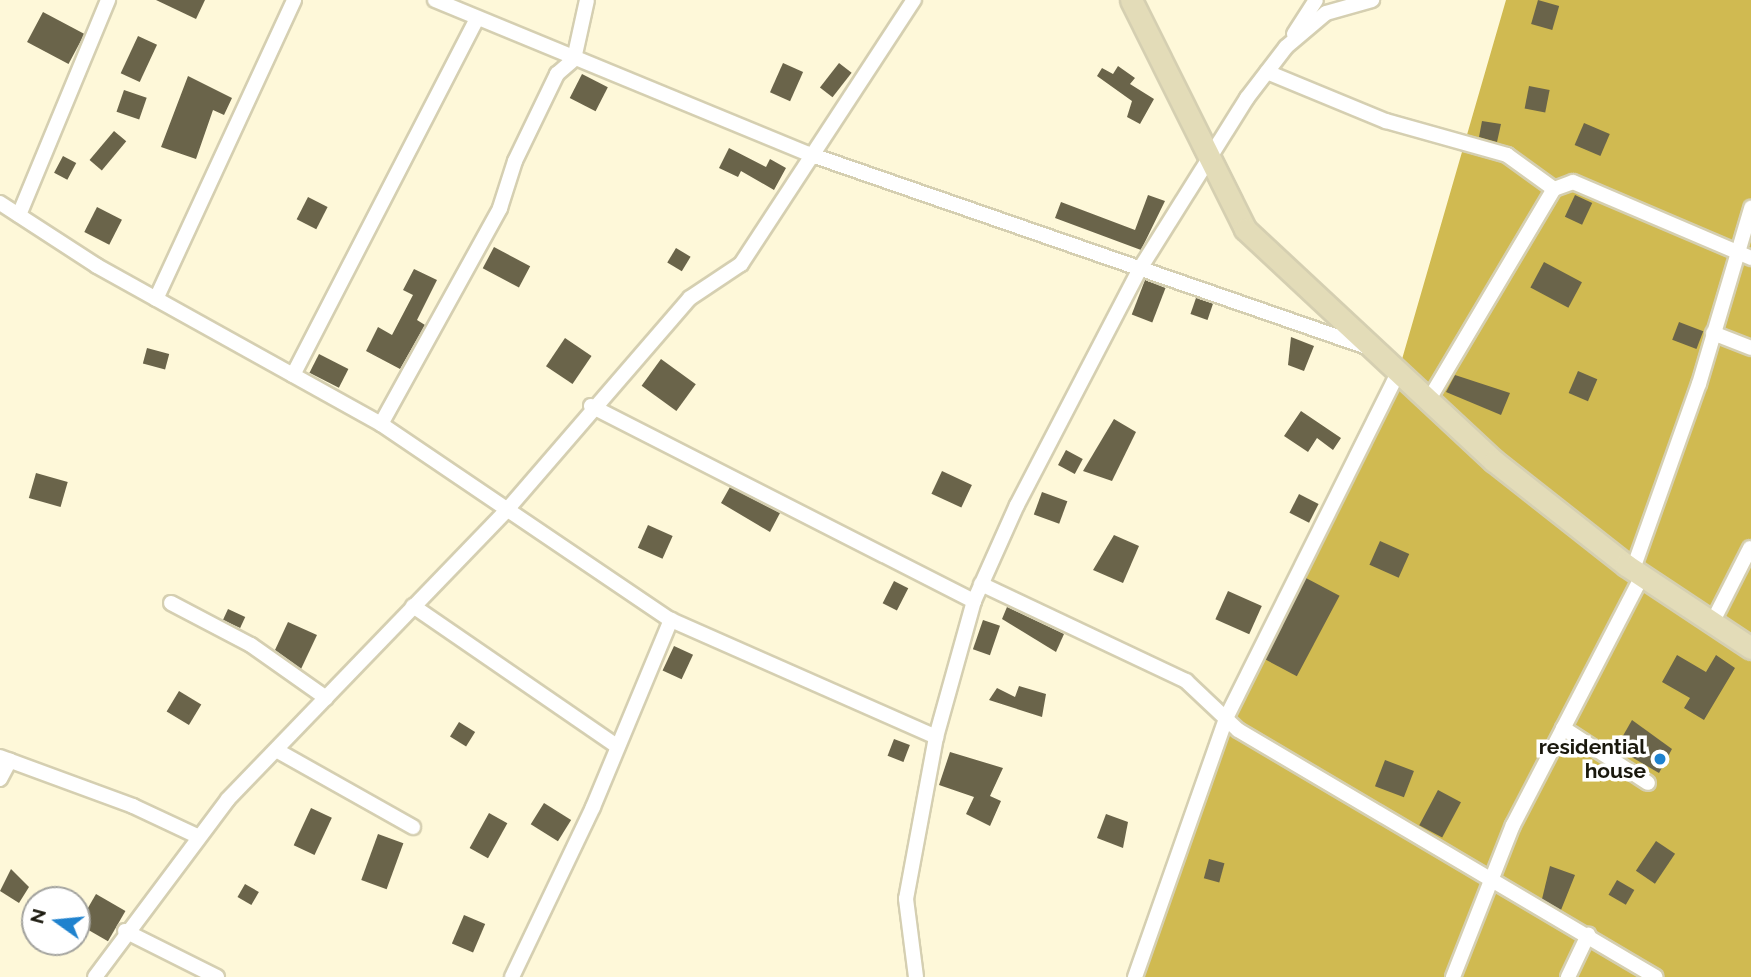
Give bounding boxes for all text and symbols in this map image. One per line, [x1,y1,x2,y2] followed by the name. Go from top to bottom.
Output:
[1539,734,1646,784] place label: residential house
[1652,751,1668,767] marker: residential house
[21,886,91,956] north arrow
[25,906,50,926] text: N

